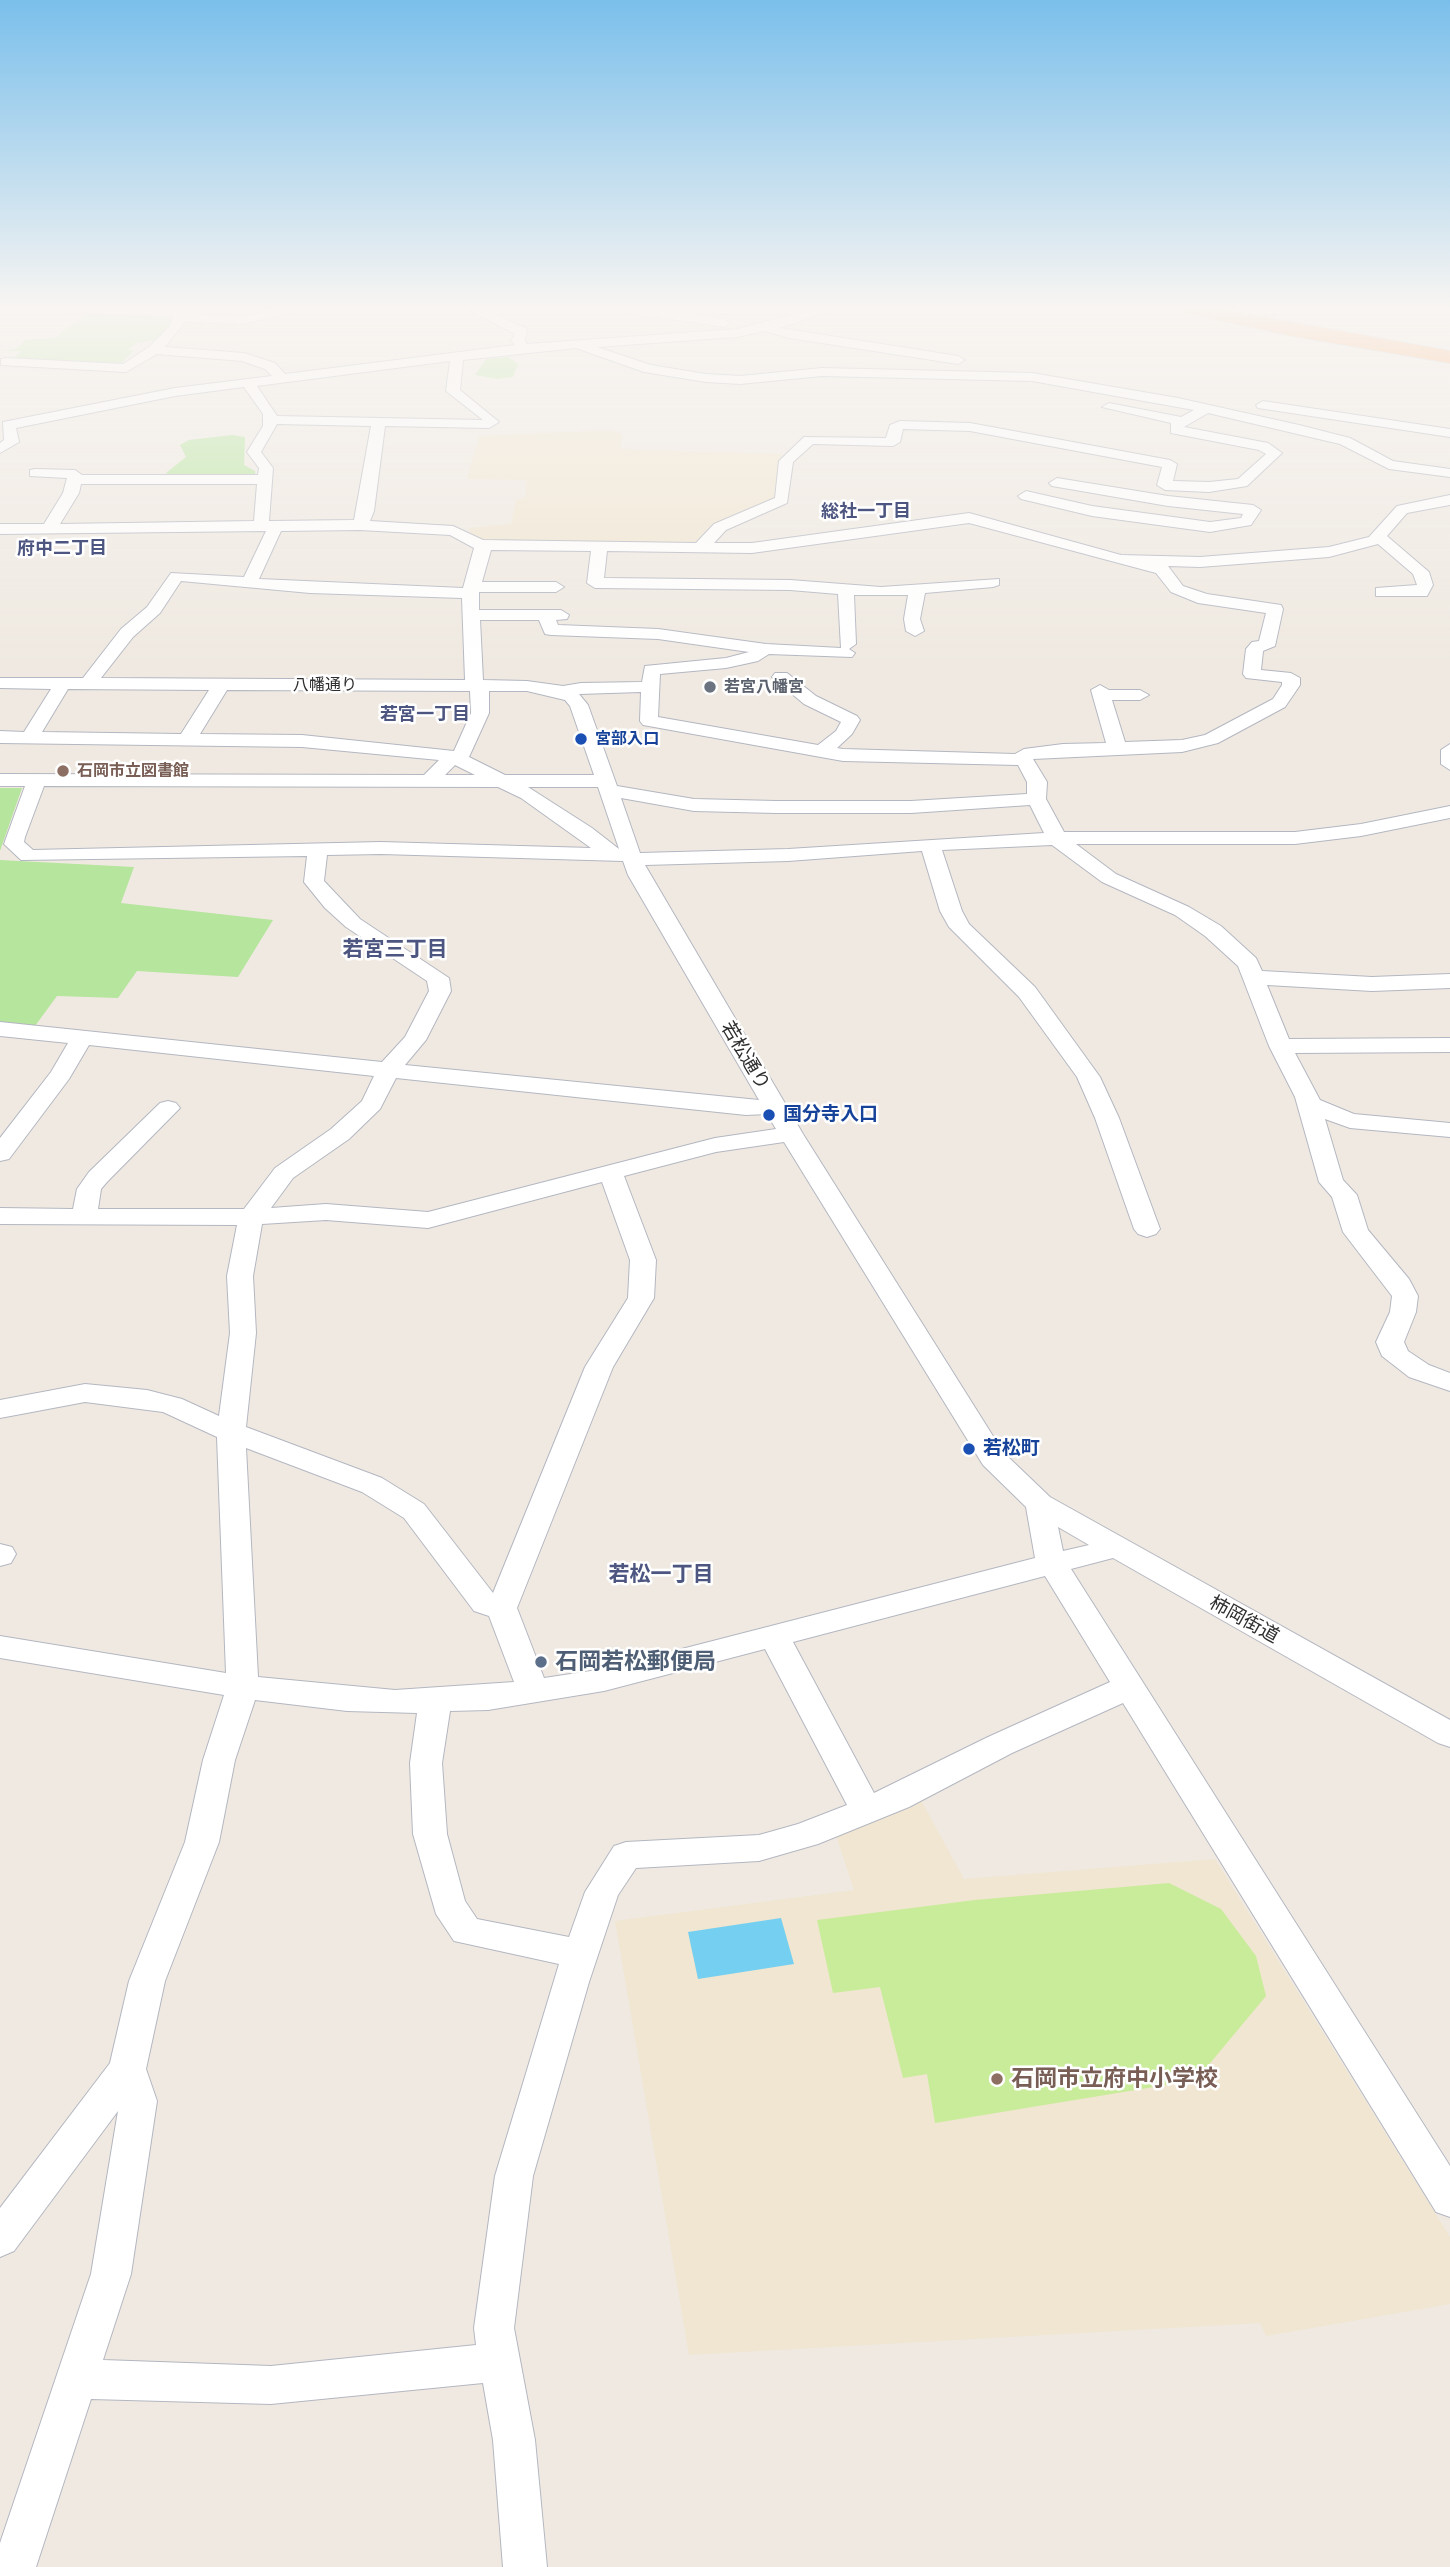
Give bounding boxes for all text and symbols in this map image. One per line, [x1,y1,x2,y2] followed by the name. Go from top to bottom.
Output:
[821,501,911,523] district label: 総社一丁目
[17,538,107,560] district label: 府中二丁目
[293,675,357,695] street label: 八幡通り
[724,677,804,697] place label: 若宮八幡宮
[702,679,718,695] marker: 若宮八幡宮
[380,704,470,726] district label: 若宮一丁目
[595,729,659,749] place label: 宮部入口
[573,731,589,747] marker: 宮部入口
[77,761,189,781] place label: 石岡市立図書館
[55,763,71,779] marker: 石岡市立図書館
[343,937,447,963] district label: 若宮三丁目
[716,1018,774,1094] street label: 若松通り
[783,1104,878,1126] place label: 国分寺入口
[761,1107,777,1123] marker: 国分寺入口
[983,1438,1040,1460] place label: 若松町
[961,1441,977,1457] marker: 若松町
[609,1562,713,1588] district label: 若松一丁目
[1205,1592,1283,1648] street label: 柿岡街道
[555,1648,716,1676] place label: 石岡若松郵便局
[533,1654,549,1670] marker: 石岡若松郵便局
[1011,2065,1218,2093] place label: 石岡市立府中小学校
[989,2071,1005,2087] marker: 石岡市立府中小学校

